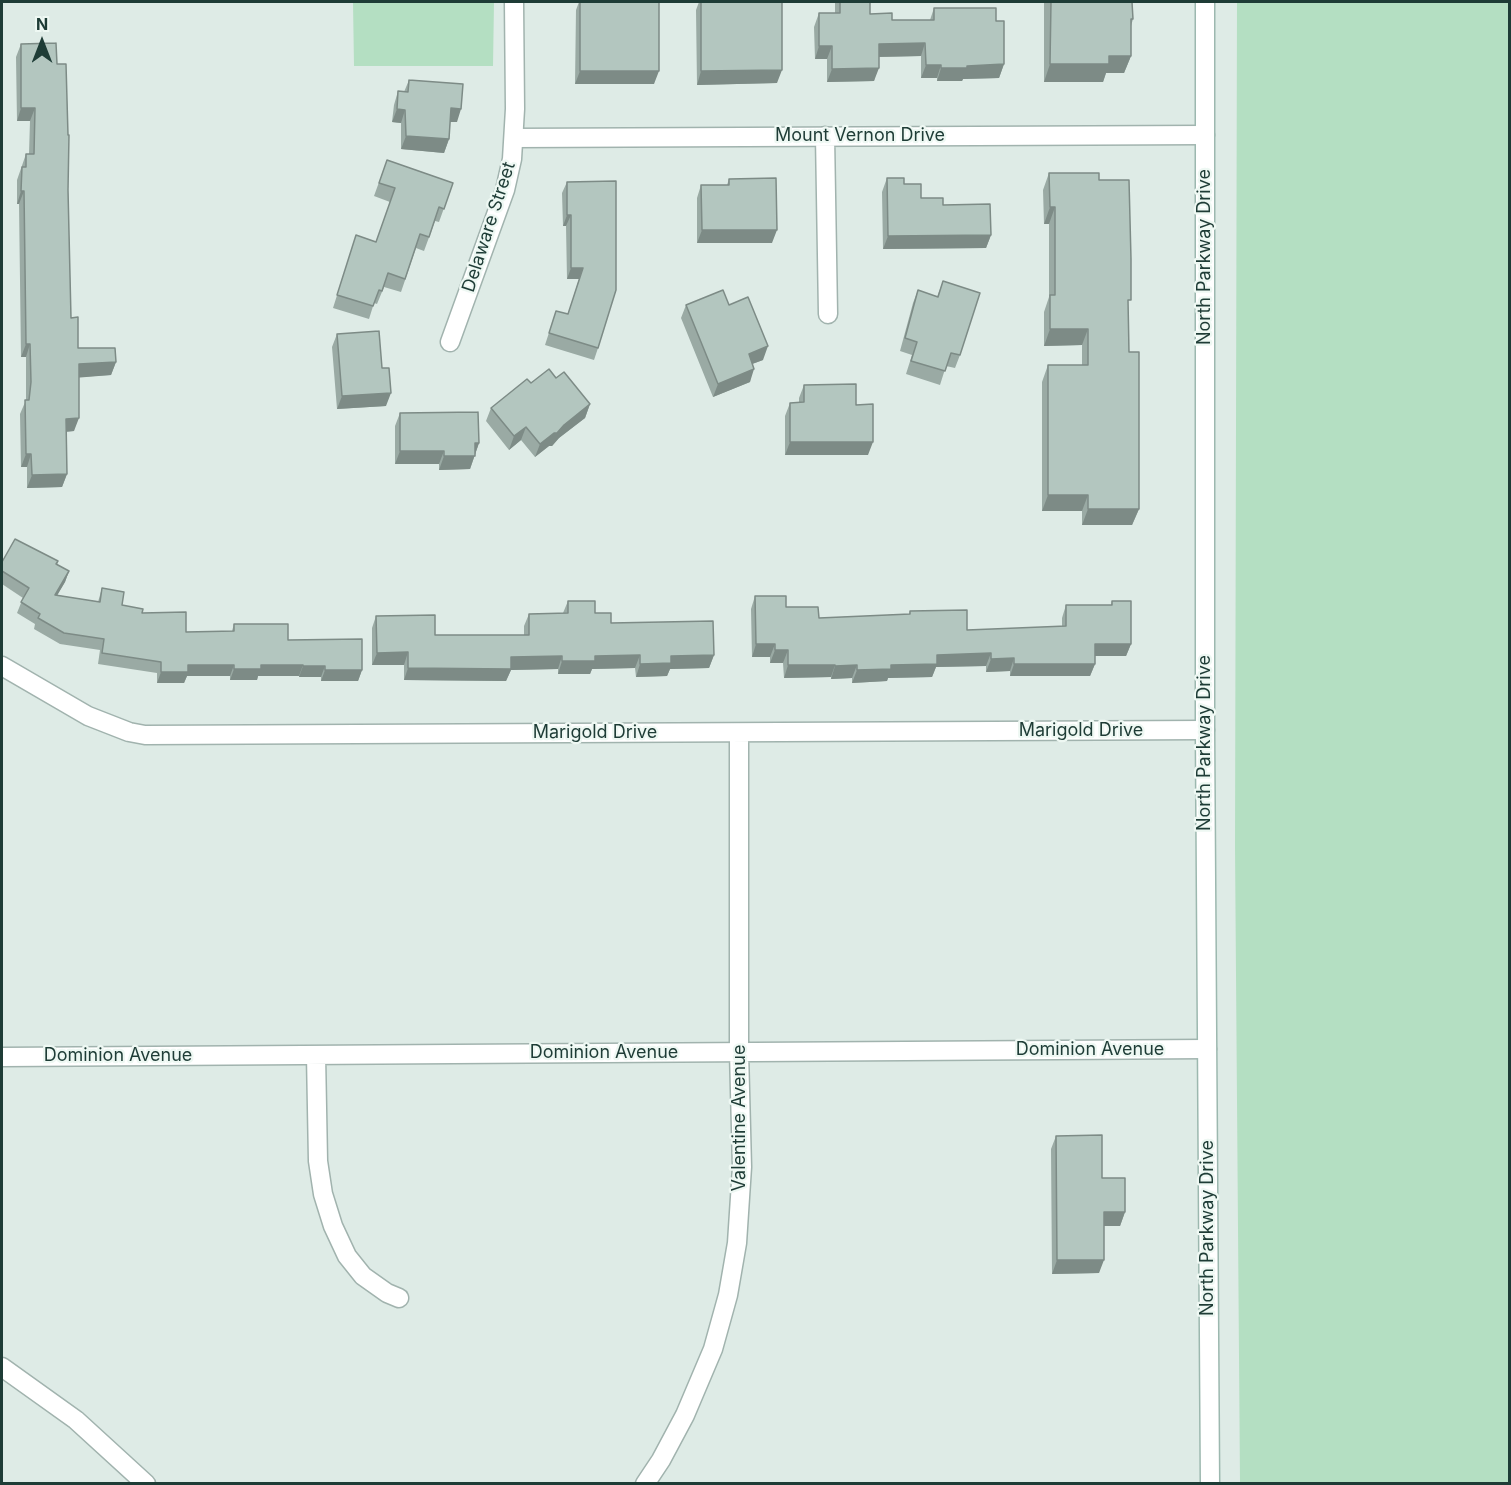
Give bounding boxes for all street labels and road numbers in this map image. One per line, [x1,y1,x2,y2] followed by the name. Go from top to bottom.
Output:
[775,125,945,147] street label: Mount Vernon Drive
[458,159,520,295] street label: Delaware Street
[1194,169,1216,345] street label: North Parkway Drive
[1194,655,1216,831] street label: North Parkway Drive
[1019,720,1143,742] street label: Marigold Drive
[533,722,657,744] street label: Marigold Drive
[1016,1039,1164,1061] street label: Dominion Avenue
[530,1042,678,1064] street label: Dominion Avenue
[44,1045,192,1067] street label: Dominion Avenue
[729,1045,751,1191] street label: Valentine Avenue
[1197,1140,1219,1316] street label: North Parkway Drive

